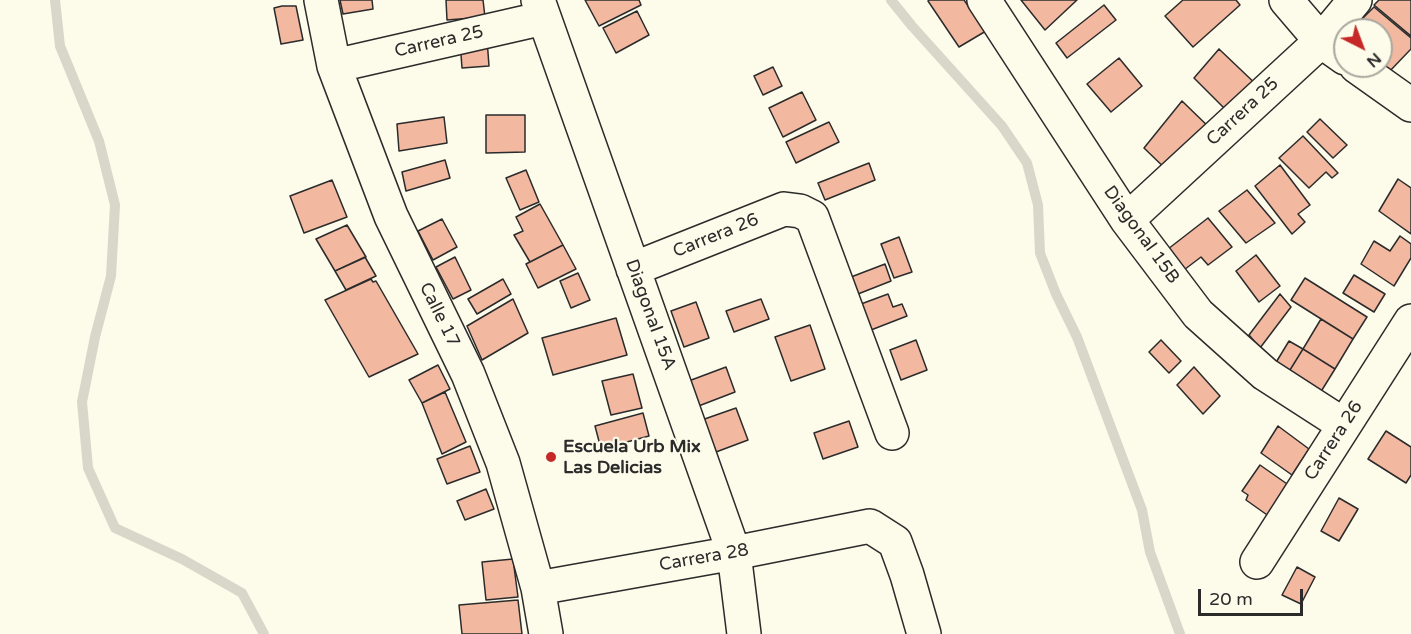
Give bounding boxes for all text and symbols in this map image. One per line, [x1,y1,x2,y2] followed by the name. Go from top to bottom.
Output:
[1333,18,1393,78] north arrow
[392,21,486,63] street label: Carrera 25
[1362,48,1385,72] text: N
[1202,73,1284,151] street label: Carrera 25
[1098,182,1184,288] street label: Diagonal 15B
[670,209,762,263] street label: Carrera 26
[620,257,680,373] street label: Diagonal 15A
[414,279,464,351] street label: Calle 17
[1300,397,1368,485] street label: Carrera 26
[563,436,701,478] place label: Escuela Urb Mix Las Delicias
[544,450,558,464] marker: Escuela Urb Mix Las Delicias
[657,539,751,577] street label: Carrera 28
[1201,577,1306,615] scale bar
[1209,588,1253,610] text: 20 m

